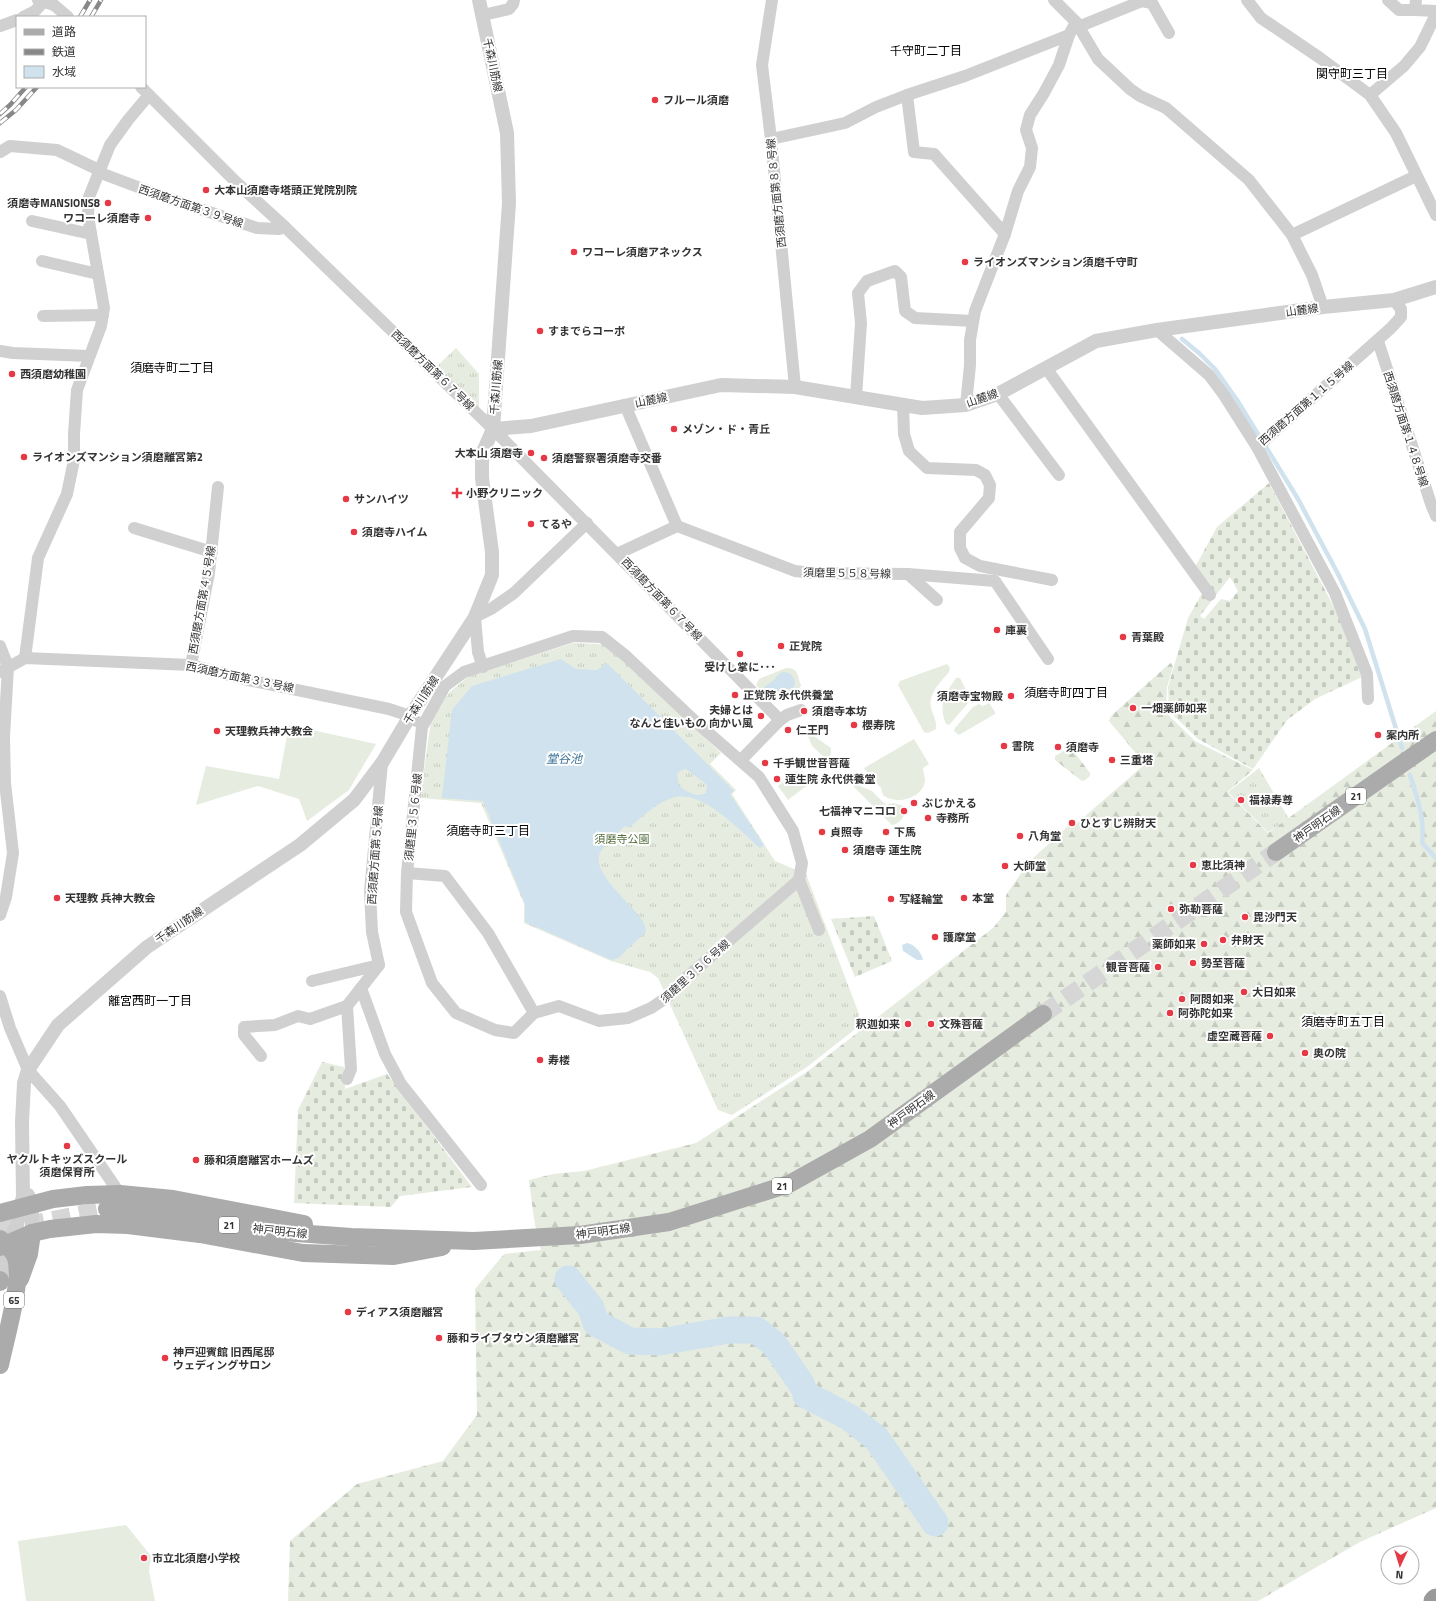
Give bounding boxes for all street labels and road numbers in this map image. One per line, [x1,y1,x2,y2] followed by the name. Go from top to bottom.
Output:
[479,36,507,94] street label: 千森川筋線
[762,137,790,249] street label: 西須磨方面第８８号線
[136,181,246,231] street label: 西須磨方面第３９号線
[1285,300,1319,320] street label: 山麓線
[388,326,478,414] street label: 西須磨方面第６７号線
[1255,357,1357,449] street label: 西須磨方面第１１５号線
[486,359,506,415] street label: 千森川筋線
[1380,369,1432,489] street label: 西須磨方面第１４８号線
[964,385,1000,411] street label: 山麓線
[633,389,669,411] street label: 山麓線
[185,544,219,656] street label: 西須磨方面第４５号線
[618,554,706,644] street label: 西須磨方面第６７号線
[803,564,891,582] street label: 須磨里５５８号線
[185,658,295,696] street label: 西須磨方面第３３号線
[399,673,443,727] street label: 千森川筋線
[400,772,426,862] street label: 須磨里３５６号線
[1346,788,1366,804] road number: 21
[1290,802,1344,846] street label: 神戸明石線
[364,805,386,905] street label: 西須磨方面第５号線
[152,903,206,947] street label: 千森川筋線
[657,936,733,1006] street label: 須磨里３５６号線
[884,1086,938,1132] street label: 神戸明石線
[772,1178,792,1194] road number: 21
[219,1217,239,1233] road number: 21
[575,1219,631,1243] street label: 神戸明石線
[252,1220,308,1242] street label: 神戸明石線
[4,1292,24,1308] road number: 65

